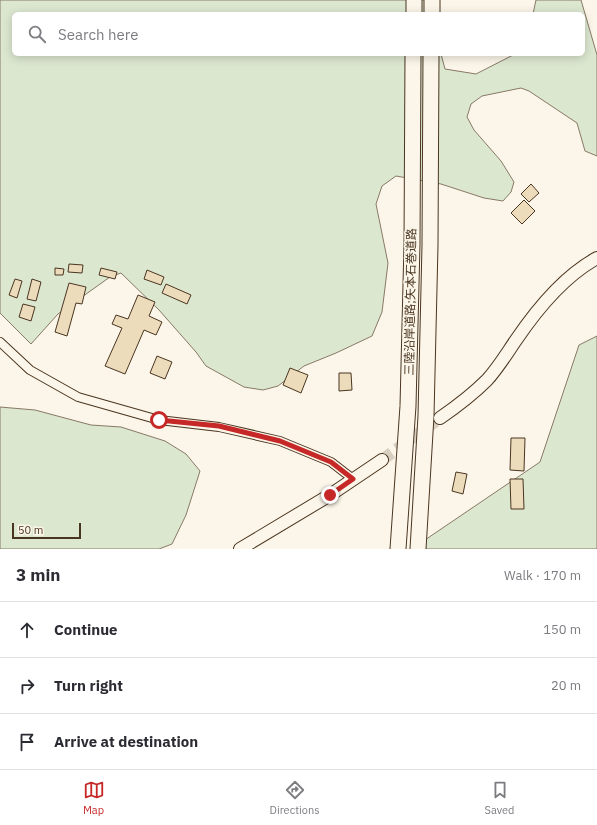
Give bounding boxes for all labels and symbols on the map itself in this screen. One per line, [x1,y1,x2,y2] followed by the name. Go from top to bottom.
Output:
[401,228,419,376] street label: 三陸沿岸道路;矢本石巻道路
[150,411,168,429] route start
[321,486,339,504] route end
[12,521,81,540] scale bar

